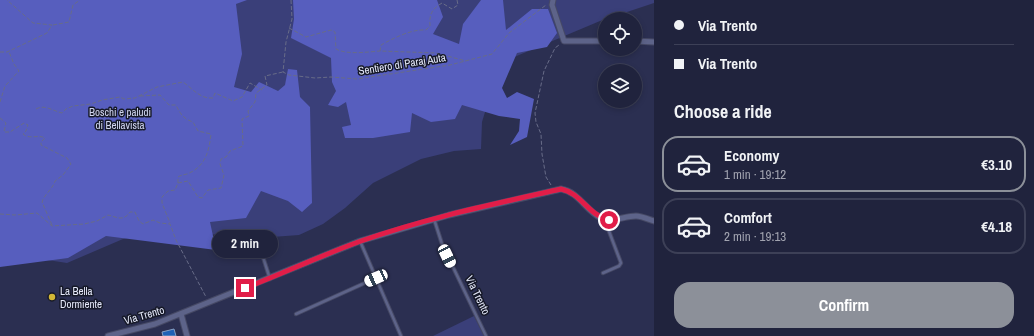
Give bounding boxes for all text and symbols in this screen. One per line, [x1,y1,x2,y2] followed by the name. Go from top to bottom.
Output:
[598,12,642,108] map controls
[598,12,642,56] button: locate
[698,15,757,36] text: Via Trento
[357,50,447,78] street label: Sentiero di Paraj Auta
[698,53,757,74] text: Via Trento
[598,64,642,108] button: layers
[674,99,772,124] text: Choose a ride
[89,105,151,132] park label: Boschi e paludi di Bellavista
[724,145,779,166] text: Economy
[676,146,712,182] icon: car
[981,154,1012,175] text: €3.10
[724,166,786,183] text: 1 min · 19:12
[724,207,772,228] text: Comfort
[676,208,712,244] icon: car
[600,211,618,229] route start
[981,216,1012,237] text: €4.18
[724,228,786,245] text: 2 min · 19:13
[212,230,278,258] callout: 2 min
[231,235,259,252] text: 2 min
[436,243,458,269] car
[363,268,389,288] car
[463,273,493,317] street label: Via Trento
[236,279,254,297] route end
[674,282,1014,328] button: Confirm
[60,284,102,311] place label: La Bella Dormiente
[47,292,57,302] marker: La Bella Dormiente
[122,303,166,327] street label: Via Trento

